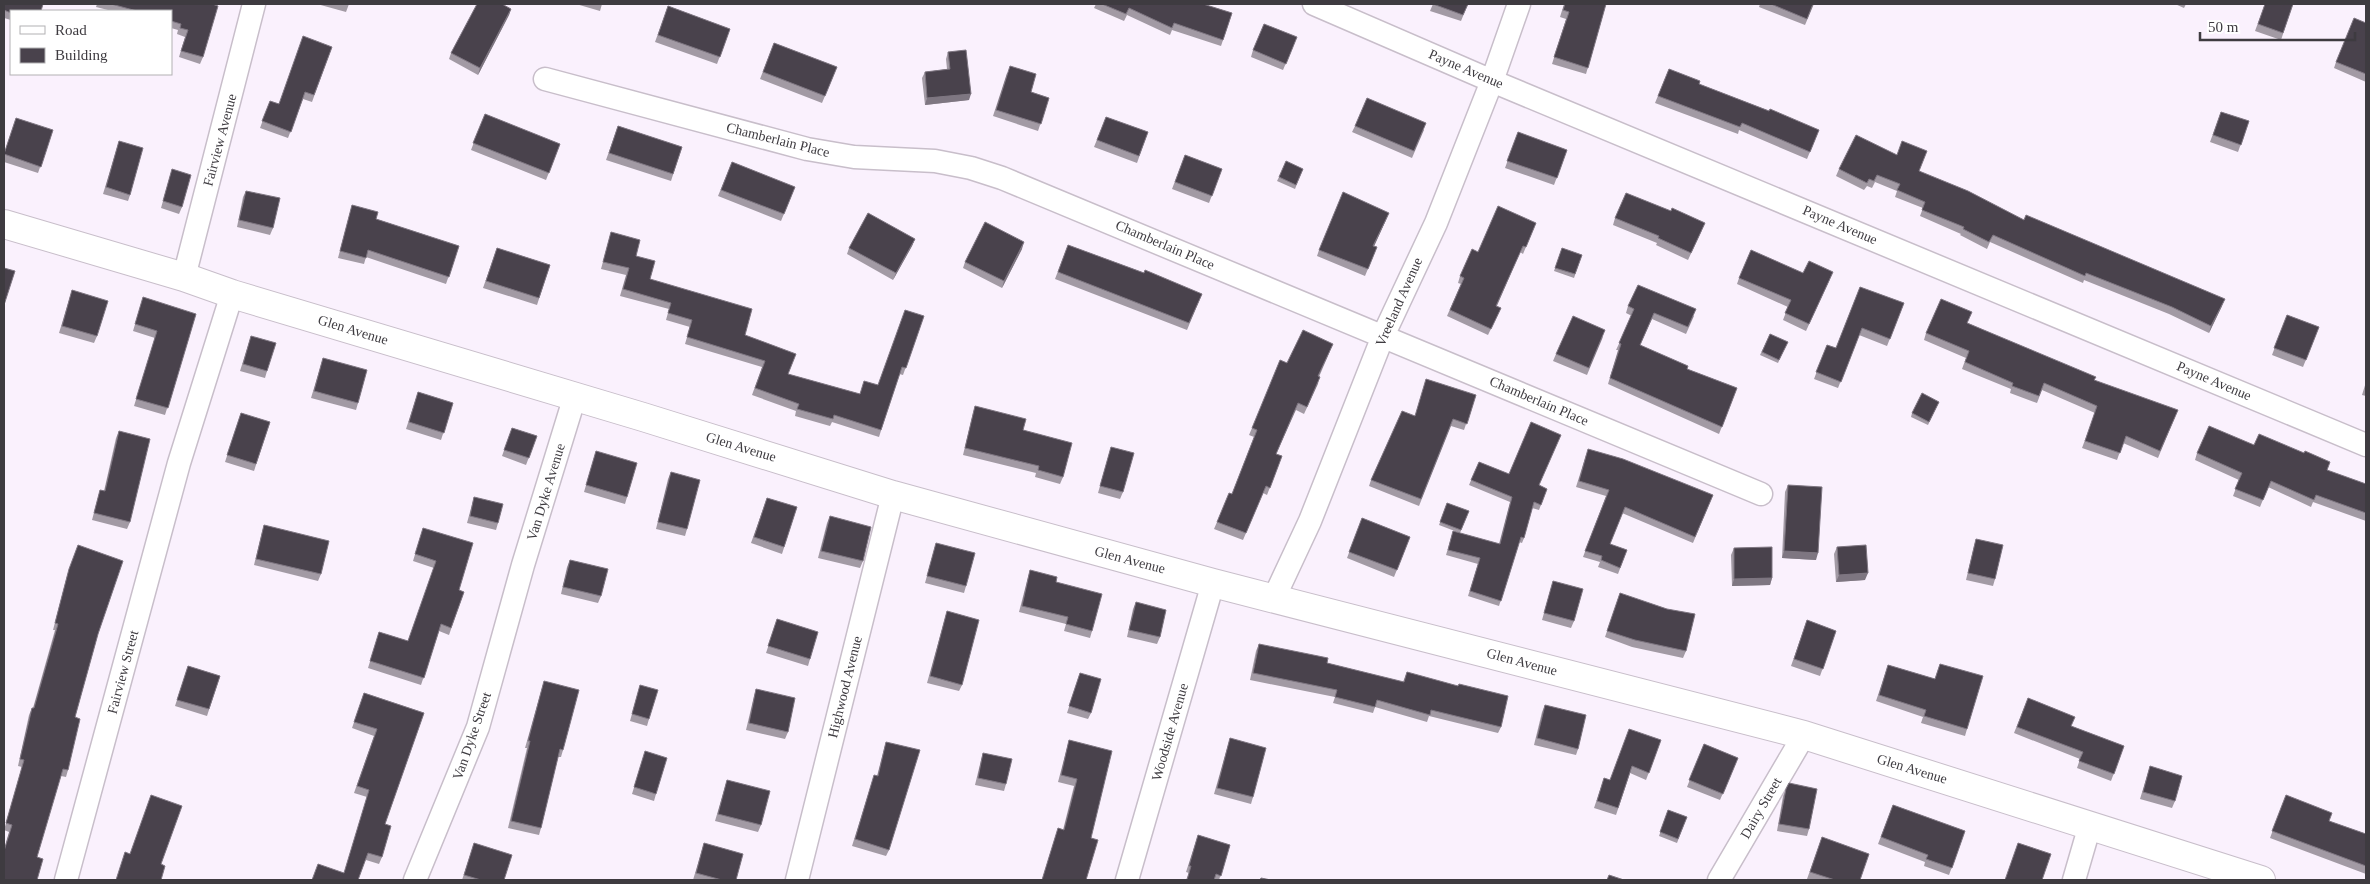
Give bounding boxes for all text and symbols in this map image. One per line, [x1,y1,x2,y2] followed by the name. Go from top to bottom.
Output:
[10,10,172,75] legend
[2200,10,2355,42] scale bar
[2208,19,2239,35] text: 50 m
[55,22,87,38] text: Road
[55,47,108,63] text: Building
[1427,47,1505,91] street label: Payne Avenue
[200,92,240,188] street label: Fairview Avenue
[725,120,831,160] street label: Chamberlain Place
[1801,203,1879,247] street label: Payne Avenue
[1113,217,1217,273] street label: Chamberlain Place
[1373,255,1425,349] street label: Vreeland Avenue
[316,312,390,348] street label: Glen Avenue
[2175,359,2253,403] street label: Payne Avenue
[1487,373,1591,429] street label: Chamberlain Place
[704,429,778,465] street label: Glen Avenue
[524,442,568,542] street label: Van Dyke Avenue
[1093,543,1167,577] street label: Glen Avenue
[105,628,141,715] street label: Fairview Street
[825,635,865,739] street label: Highwood Avenue
[1485,645,1559,679] street label: Glen Avenue
[1149,681,1191,783] street label: Woodside Avenue
[450,690,494,782] street label: Van Dyke Street
[1875,751,1949,787] street label: Glen Avenue
[1737,775,1785,841] street label: Dairy Street

